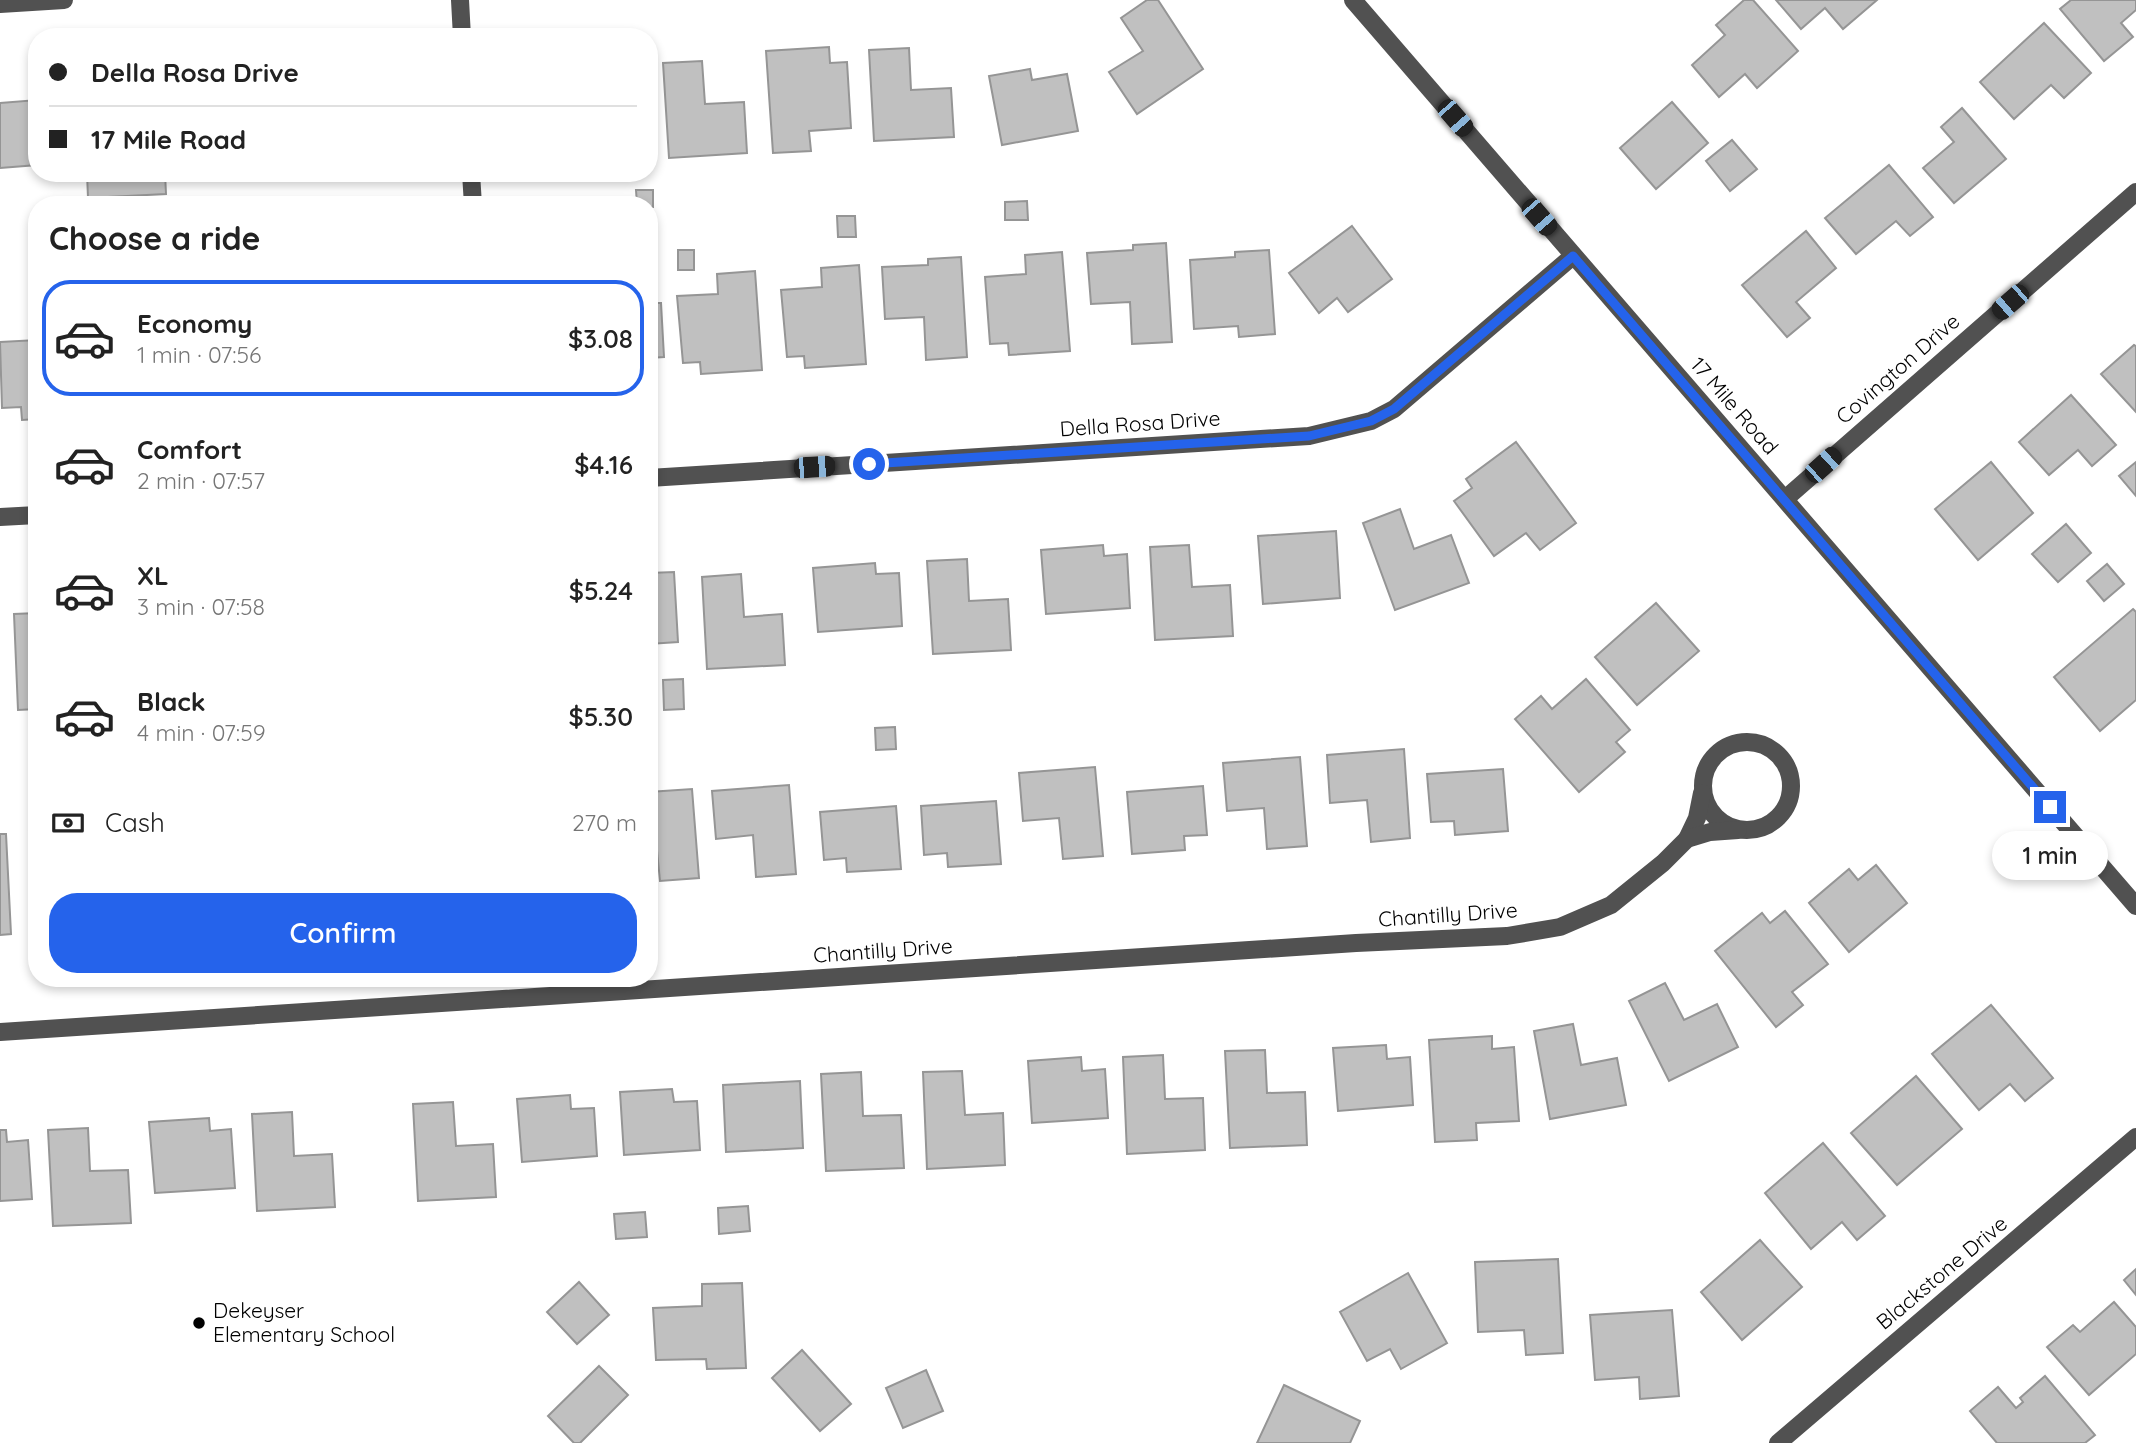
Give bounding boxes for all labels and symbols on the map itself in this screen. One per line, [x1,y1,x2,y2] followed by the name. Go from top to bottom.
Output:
[1434,95,1477,141] car
[1518,194,1561,240] car
[1988,280,2033,324] car
[1830,308,1964,429] street label: Covington Drive
[1685,351,1784,459] street label: 17 Mile Road
[1059,404,1221,442] street label: Della Rosa Drive
[1801,443,1846,487] car
[853,448,885,480] route start
[793,455,836,479] car
[2034,791,2066,823] route end
[1992,832,2108,880] callout: 1 min
[1377,896,1519,932] street label: Chantilly Drive
[812,932,954,968] street label: Chantilly Drive
[1871,1210,2012,1335] street label: Blackstone Drive
[213,1297,395,1347] place label: Dekeyser Elementary School
[191,1315,207,1331] marker: Dekeyser Elementary School

